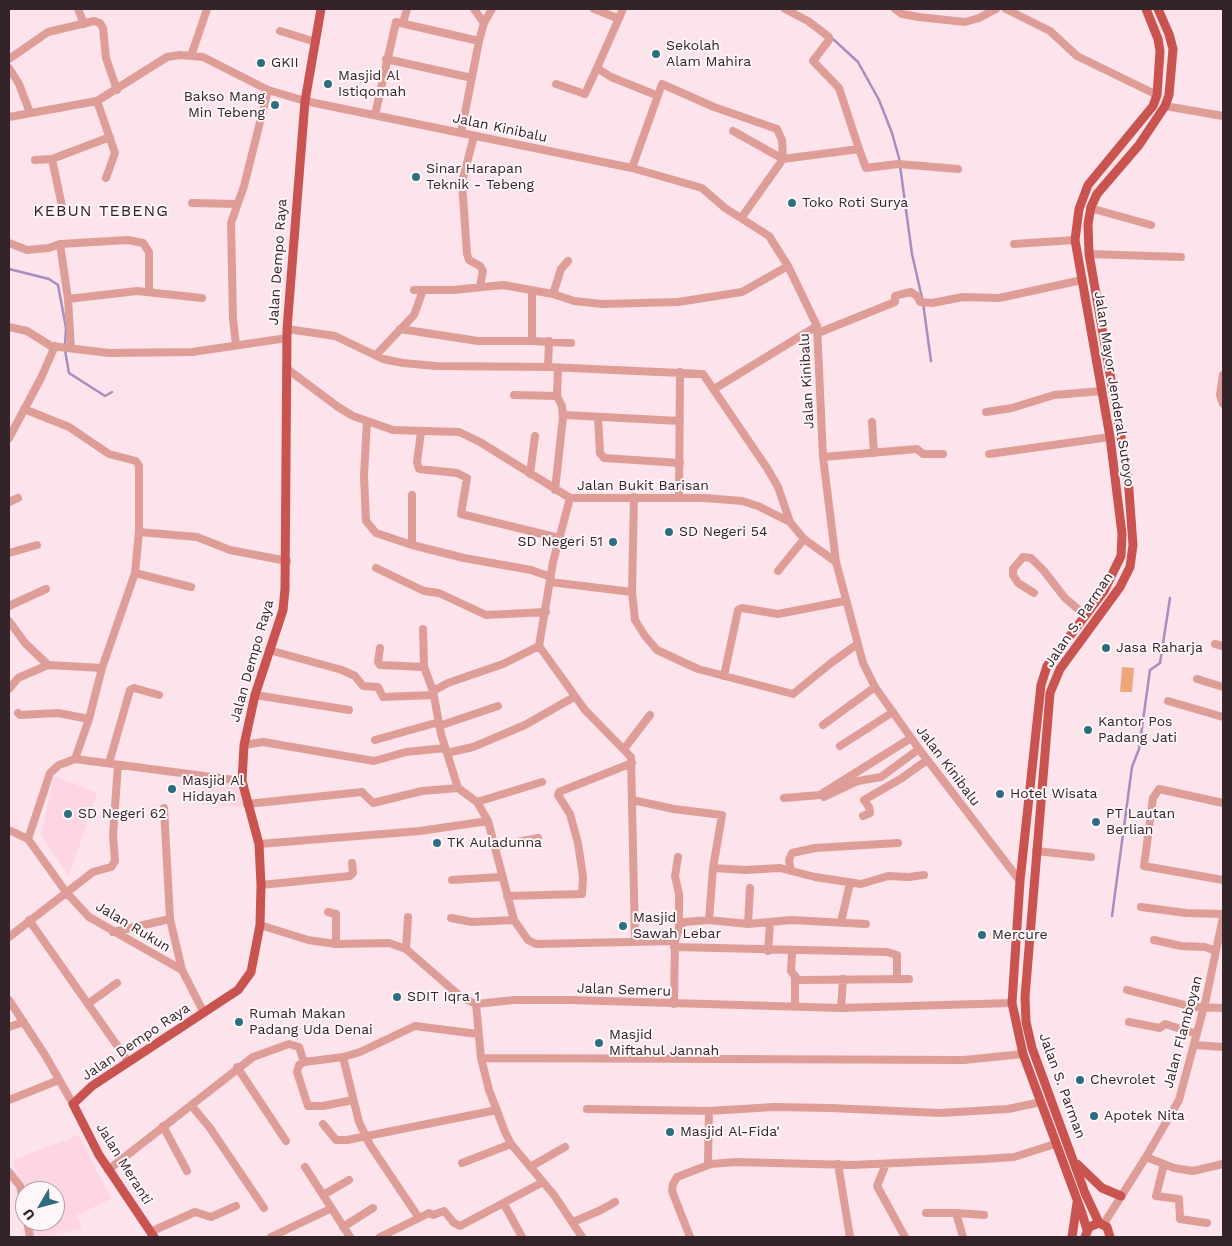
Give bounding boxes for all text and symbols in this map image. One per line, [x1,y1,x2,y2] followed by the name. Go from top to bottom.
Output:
[666,38,751,70] place label: Sekolah Alam Mahira
[650,48,662,60] marker: Sekolah Alam Mahira
[271,55,299,71] place label: GKII
[255,57,267,69] marker: GKII
[338,68,406,100] place label: Masjid Al Istiqomah
[322,78,334,90] marker: Masjid Al Istiqomah
[184,89,265,121] place label: Bakso Mang Min Tebeng
[269,99,281,111] marker: Bakso Mang Min Tebeng
[451,110,549,146] street label: Jalan Kinibalu
[426,161,534,193] place label: Sinar Harapan Teknik - Tebeng
[410,171,422,183] marker: Sinar Harapan Teknik - Tebeng
[802,195,908,211] place label: Toko Roti Surya
[786,197,798,209] marker: Toko Roti Surya
[265,198,291,326] street label: Jalan Dempo Raya
[32,201,170,221] district label: KEBUN TEBENG
[1090,290,1138,488] street label: Jalan Mayor Jenderal Sutoyo
[796,333,818,429] street label: Jalan Kinibalu
[577,478,709,494] street label: Jalan Bukit Barisan
[679,524,768,540] place label: SD Negeri 54
[663,526,675,538] marker: SD Negeri 54
[518,534,603,550] place label: SD Negeri 51
[607,536,619,548] marker: SD Negeri 51
[1041,569,1117,671] street label: Jalan S. Parman
[226,598,278,724] street label: Jalan Dempo Raya
[1116,640,1203,656] place label: Jasa Raharja
[1100,642,1112,654] marker: Jasa Raharja
[1098,714,1177,746] place label: Kantor Pos Padang Jati
[912,723,984,809] street label: Jalan Kinibalu
[1082,724,1094,736] marker: Kantor Pos Padang Jati
[182,773,244,806] place label: Masjid Al Hidayah
[166,783,178,795] marker: Masjid Al Hidayah
[1010,786,1097,802] place label: Hotel Wisata
[994,788,1006,800] marker: Hotel Wisata
[78,806,166,822] place label: SD Negeri 62
[1106,806,1175,839] place label: PT Lautan Berlian
[62,808,74,820] marker: SD Negeri 62
[1090,816,1102,828] marker: PT Lautan Berlian
[447,835,542,851] place label: TK Auladunna
[431,837,443,849] marker: TK Auladunna
[93,898,173,956] street label: Jalan Rukun
[633,910,721,942] place label: Masjid Sawah Lebar
[617,920,629,932] marker: Masjid Sawah Lebar
[992,927,1047,943] place label: Mercure
[976,929,988,941] marker: Mercure
[1160,974,1206,1090] street label: Jalan Flamboyan
[577,980,671,1000] street label: Jalan Semeru
[407,989,480,1005] place label: SDIT Iqra 1
[391,991,403,1003] marker: SDIT Iqra 1
[79,1000,193,1084] street label: Jalan Dempo Raya
[249,1006,373,1038] place label: Rumah Makan Padang Uda Denai
[233,1016,245,1028] marker: Rumah Makan Padang Uda Denai
[609,1027,719,1060] place label: Masjid Miftahul Jannah
[1035,1031,1089,1141] street label: Jalan S. Parman
[593,1037,605,1049] marker: Masjid Miftahul Jannah
[1090,1072,1155,1088] place label: Chevrolet
[1074,1074,1086,1086] marker: Chevrolet
[1104,1108,1185,1124] place label: Apotek Nita
[1088,1110,1100,1122] marker: Apotek Nita
[92,1120,156,1208] street label: Jalan Meranti
[680,1124,780,1140] place label: Masjid Al-Fida'
[664,1126,676,1138] marker: Masjid Al-Fida'
[15,1181,65,1231] north arrow
[19,1206,38,1223] text: U

